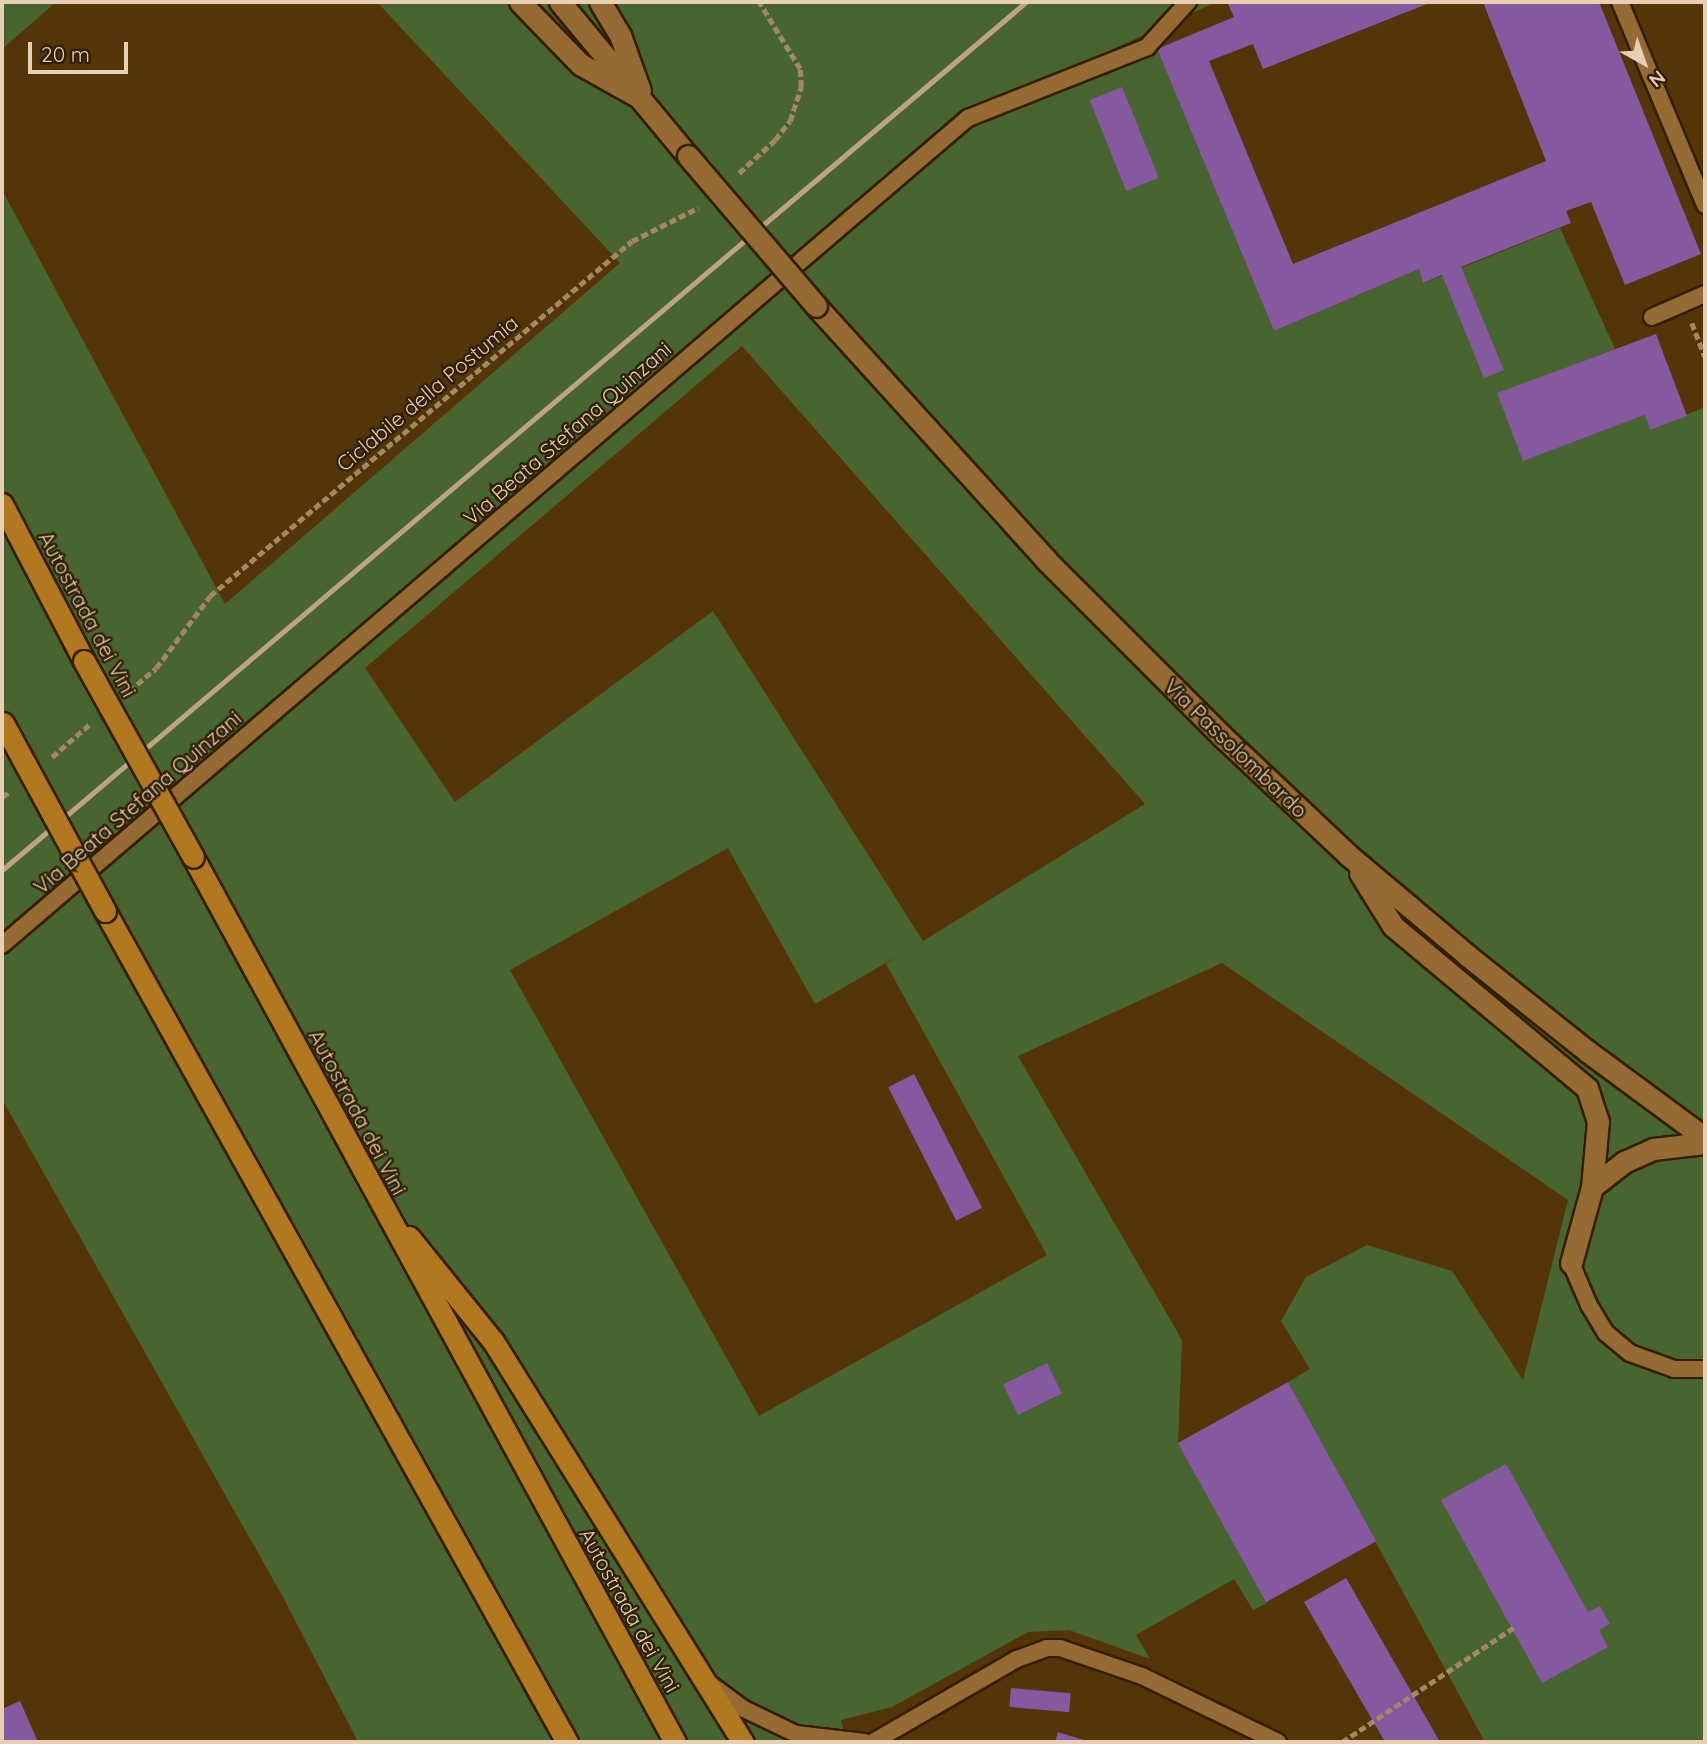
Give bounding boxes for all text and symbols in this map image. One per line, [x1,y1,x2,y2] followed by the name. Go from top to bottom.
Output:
[32,28,131,72] scale bar
[1609,28,1679,98] north arrow
[41,41,90,67] text: 20 m
[1644,65,1671,93] text: N
[331,310,523,476] street label: Ciclabile della Postumia
[458,336,676,530] street label: Via Beata Stefana Quinzani
[34,527,142,701] street label: Autostrada dei Vini
[1159,673,1313,823] street label: Via Passolombardo
[28,705,246,899] street label: Via Beata Stefana Quinzani
[304,1025,412,1199] street label: Autostrada dei Vini
[574,1524,686,1696] street label: Autostrada dei Vini

